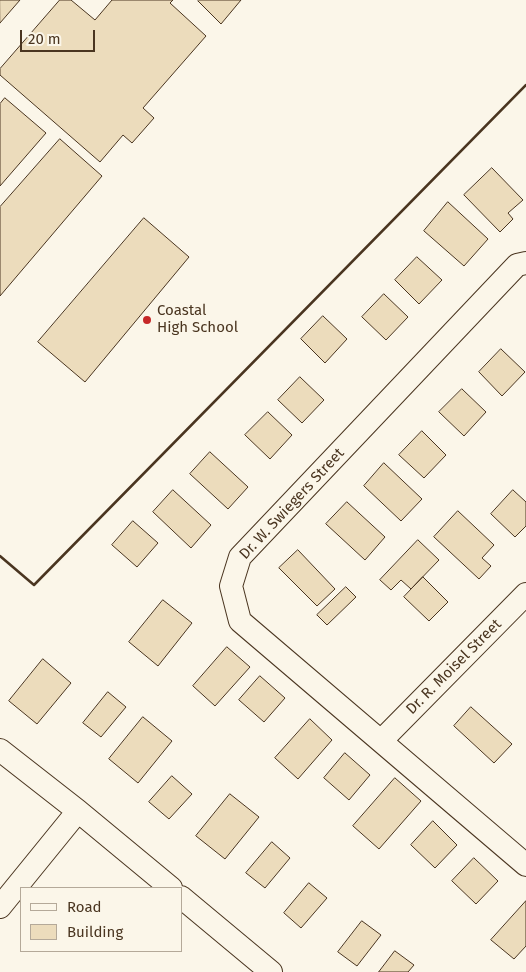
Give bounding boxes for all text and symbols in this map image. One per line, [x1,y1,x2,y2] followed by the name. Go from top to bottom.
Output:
[22,20,98,52] scale bar
[28,30,61,48] text: 20 m
[157,302,238,337] place label: Coastal High School
[141,314,153,326] marker: Coastal High School
[236,445,348,563] street label: Dr. W. Swiegers Street
[403,616,505,718] street label: Dr. R. Moisel Street
[20,887,182,952] legend
[67,898,102,916] text: Road
[67,923,123,941] text: Building

